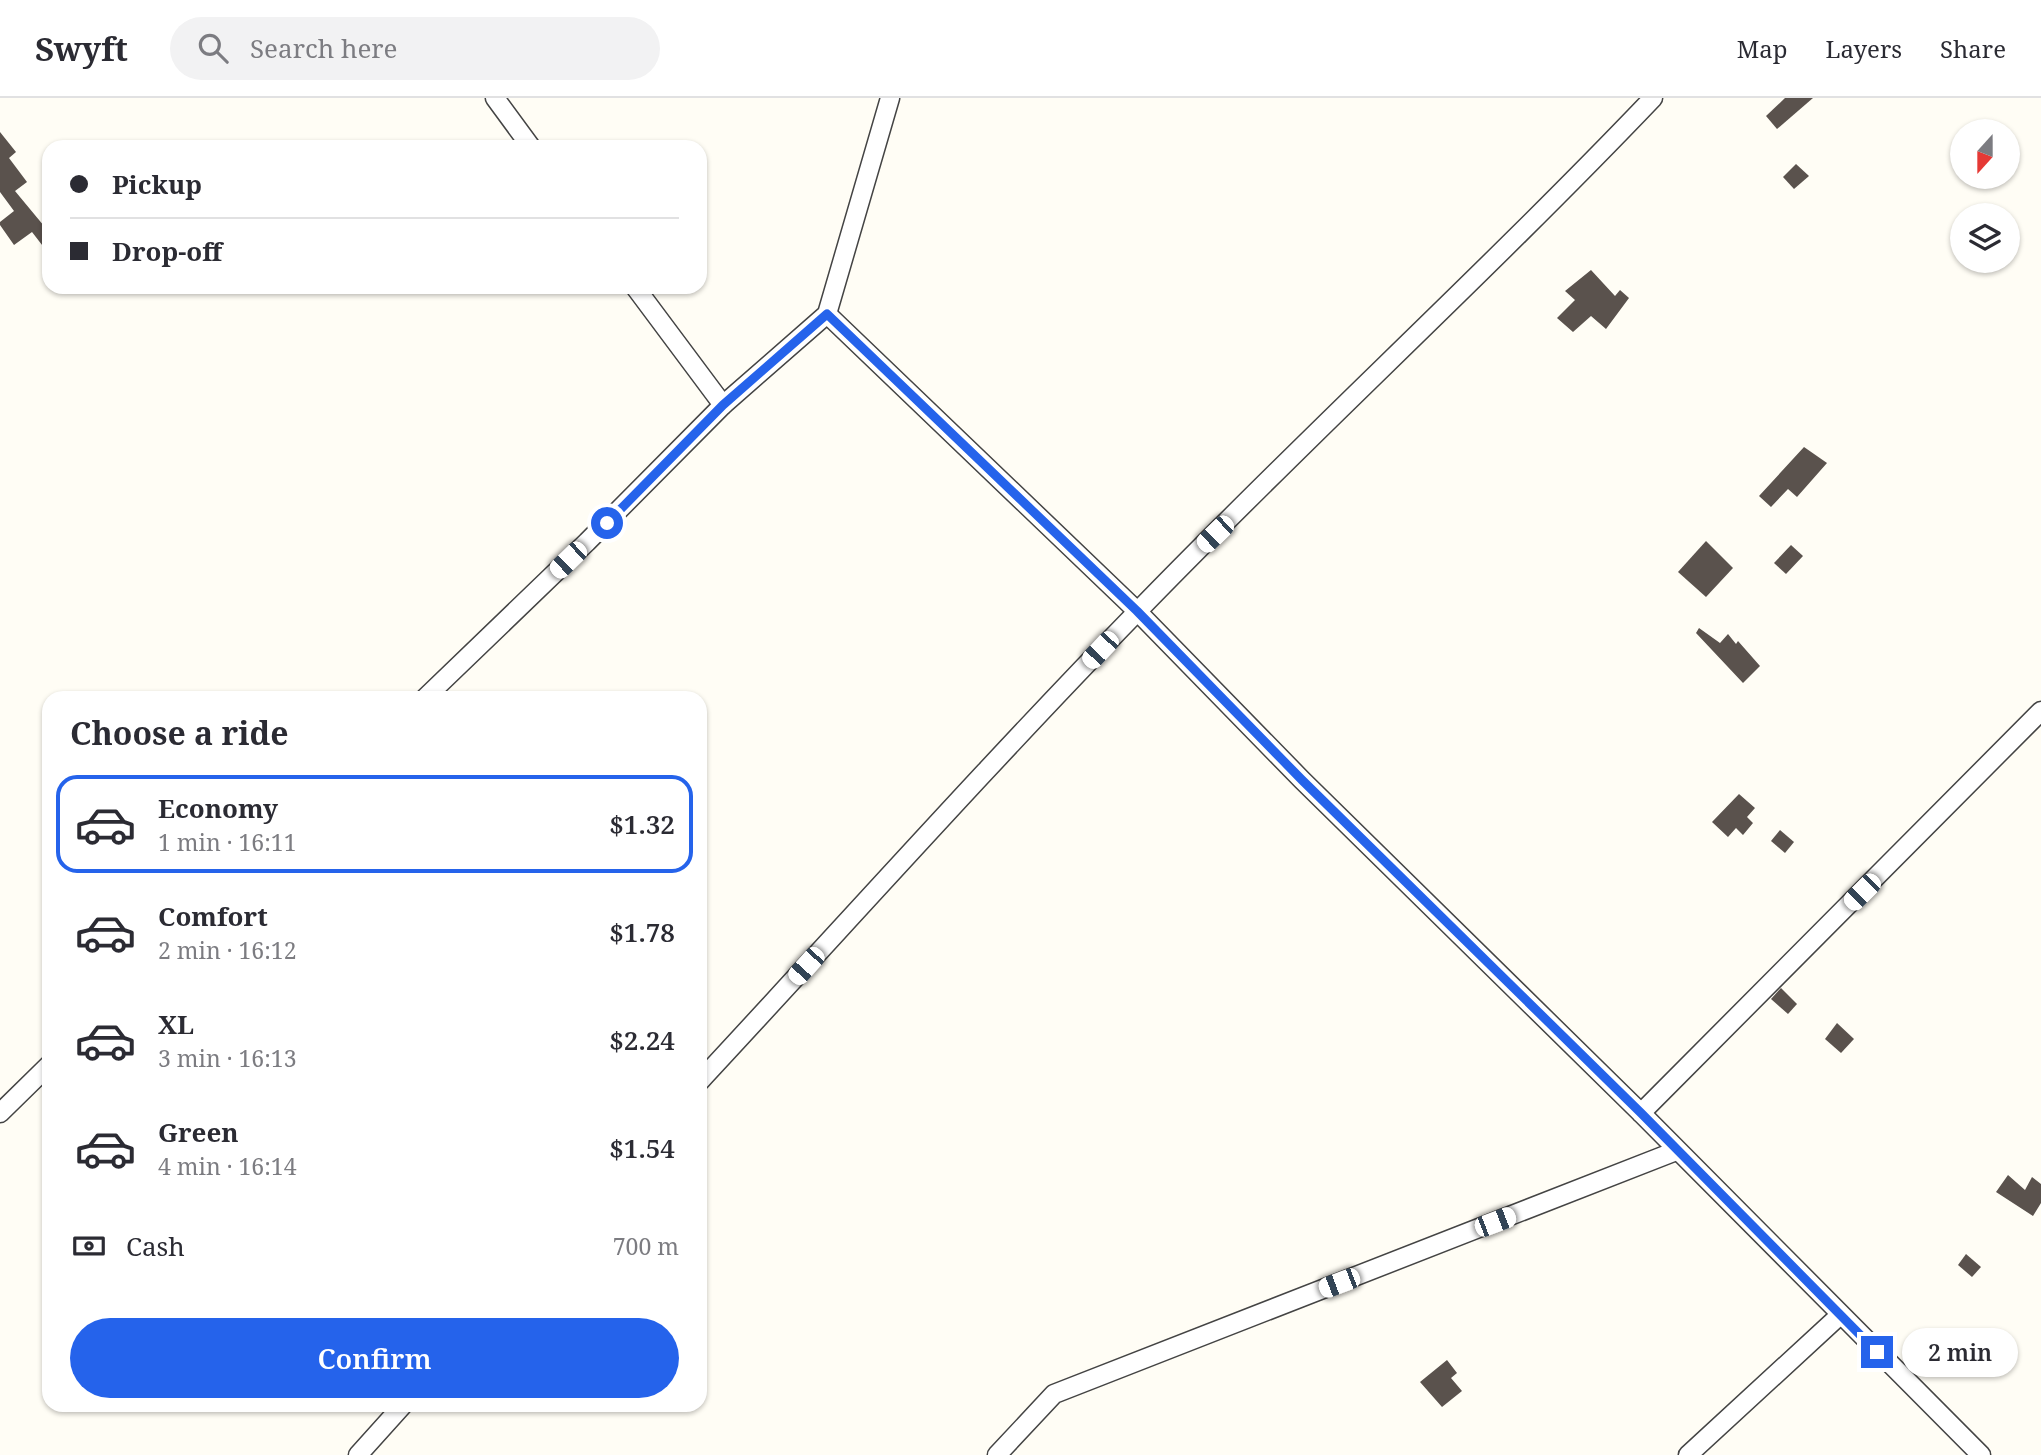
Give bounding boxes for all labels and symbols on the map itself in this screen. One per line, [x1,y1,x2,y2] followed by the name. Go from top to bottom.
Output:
[1950,119,2020,189] north arrow
[591,507,623,539] route start
[1193,512,1238,556] car
[546,538,591,582] car
[1078,627,1123,673] car
[1840,870,1885,914] car
[785,943,828,989] car
[1472,1205,1519,1239] car
[1316,1266,1363,1300] car
[1902,1328,2017,1376] callout: 2 min
[1861,1336,1893,1368] route end

